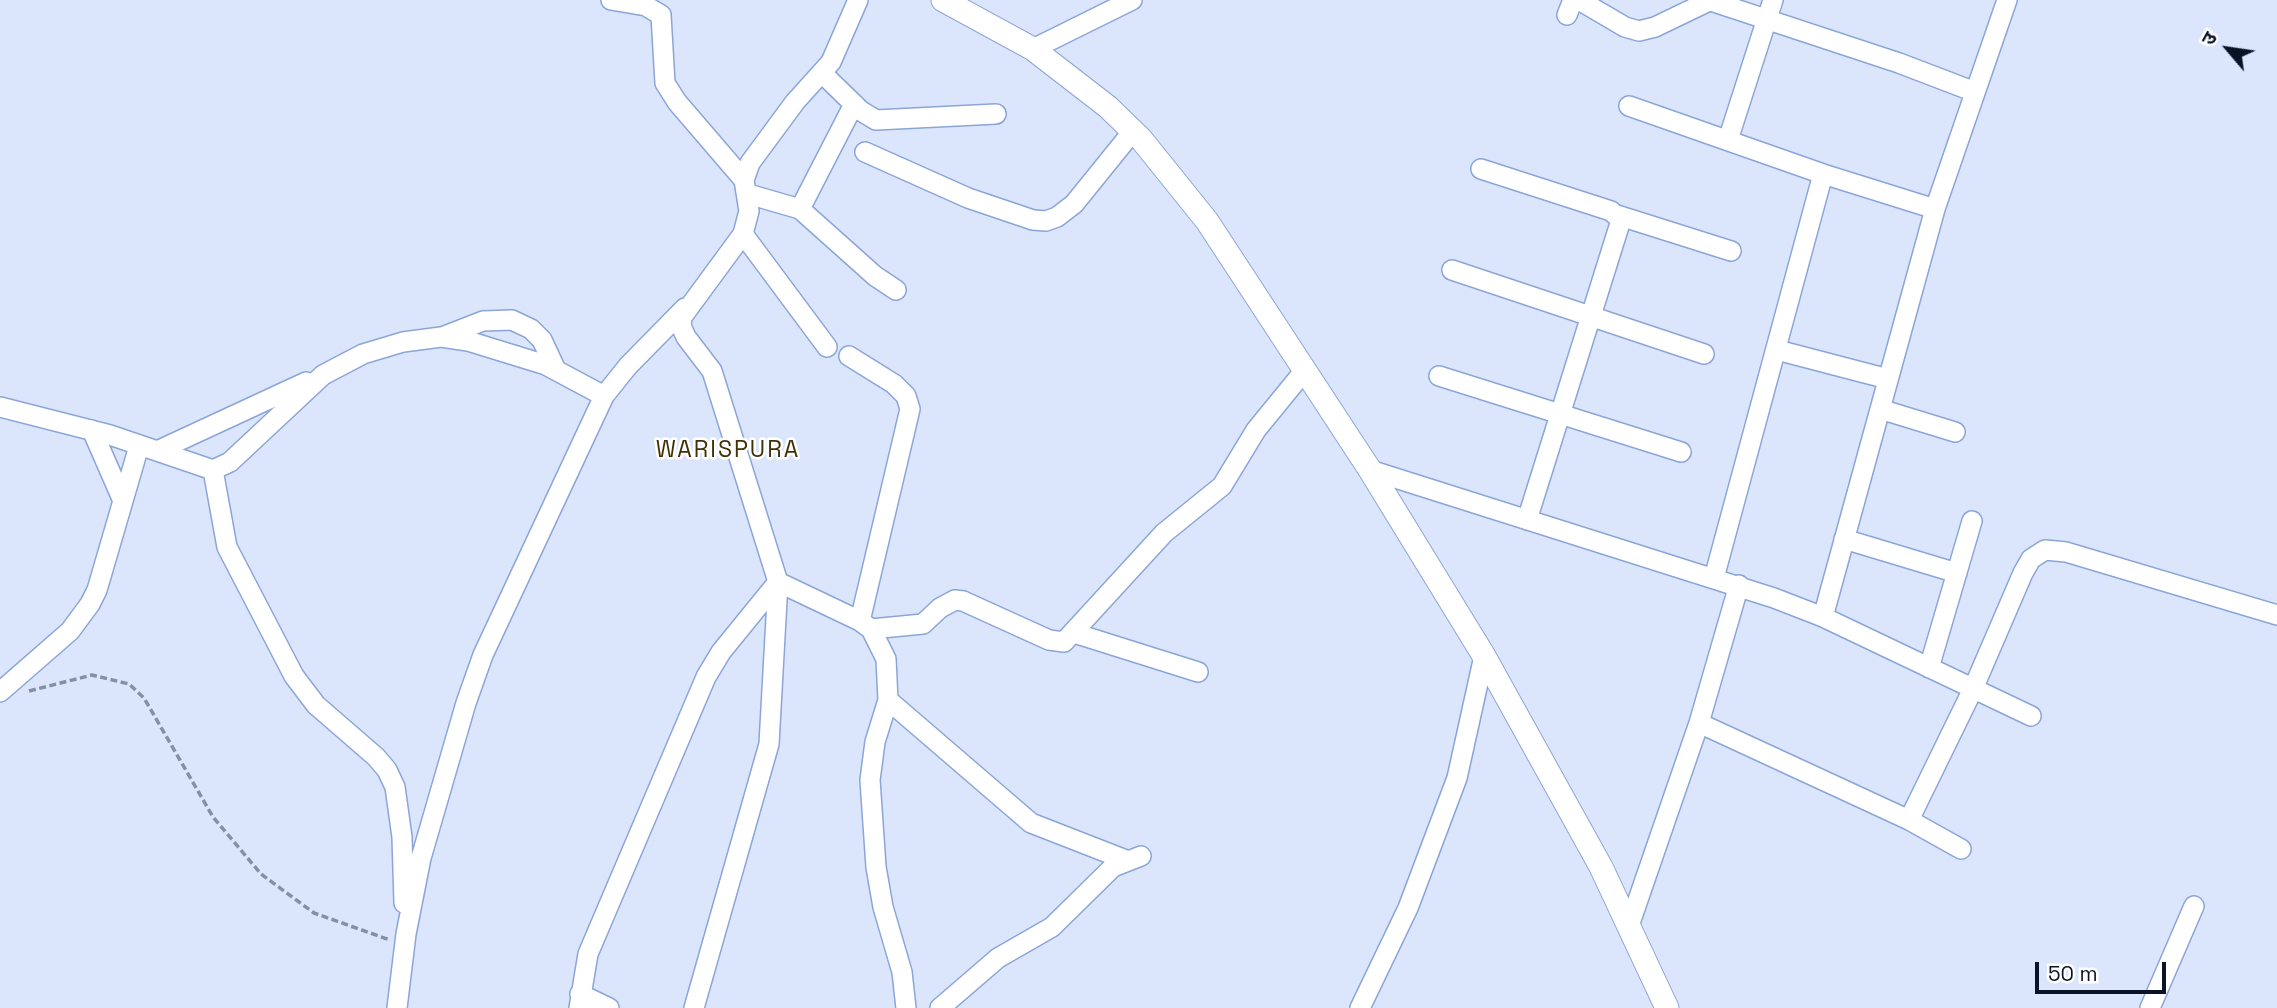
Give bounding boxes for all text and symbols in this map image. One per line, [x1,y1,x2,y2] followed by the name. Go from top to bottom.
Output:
[2193,14,2263,84] north arrow
[2196,28,2223,50] text: उ
[657,437,799,465] district label: WARISPURA
[2039,948,2170,992] scale bar
[2048,960,2098,987] text: 50 m

